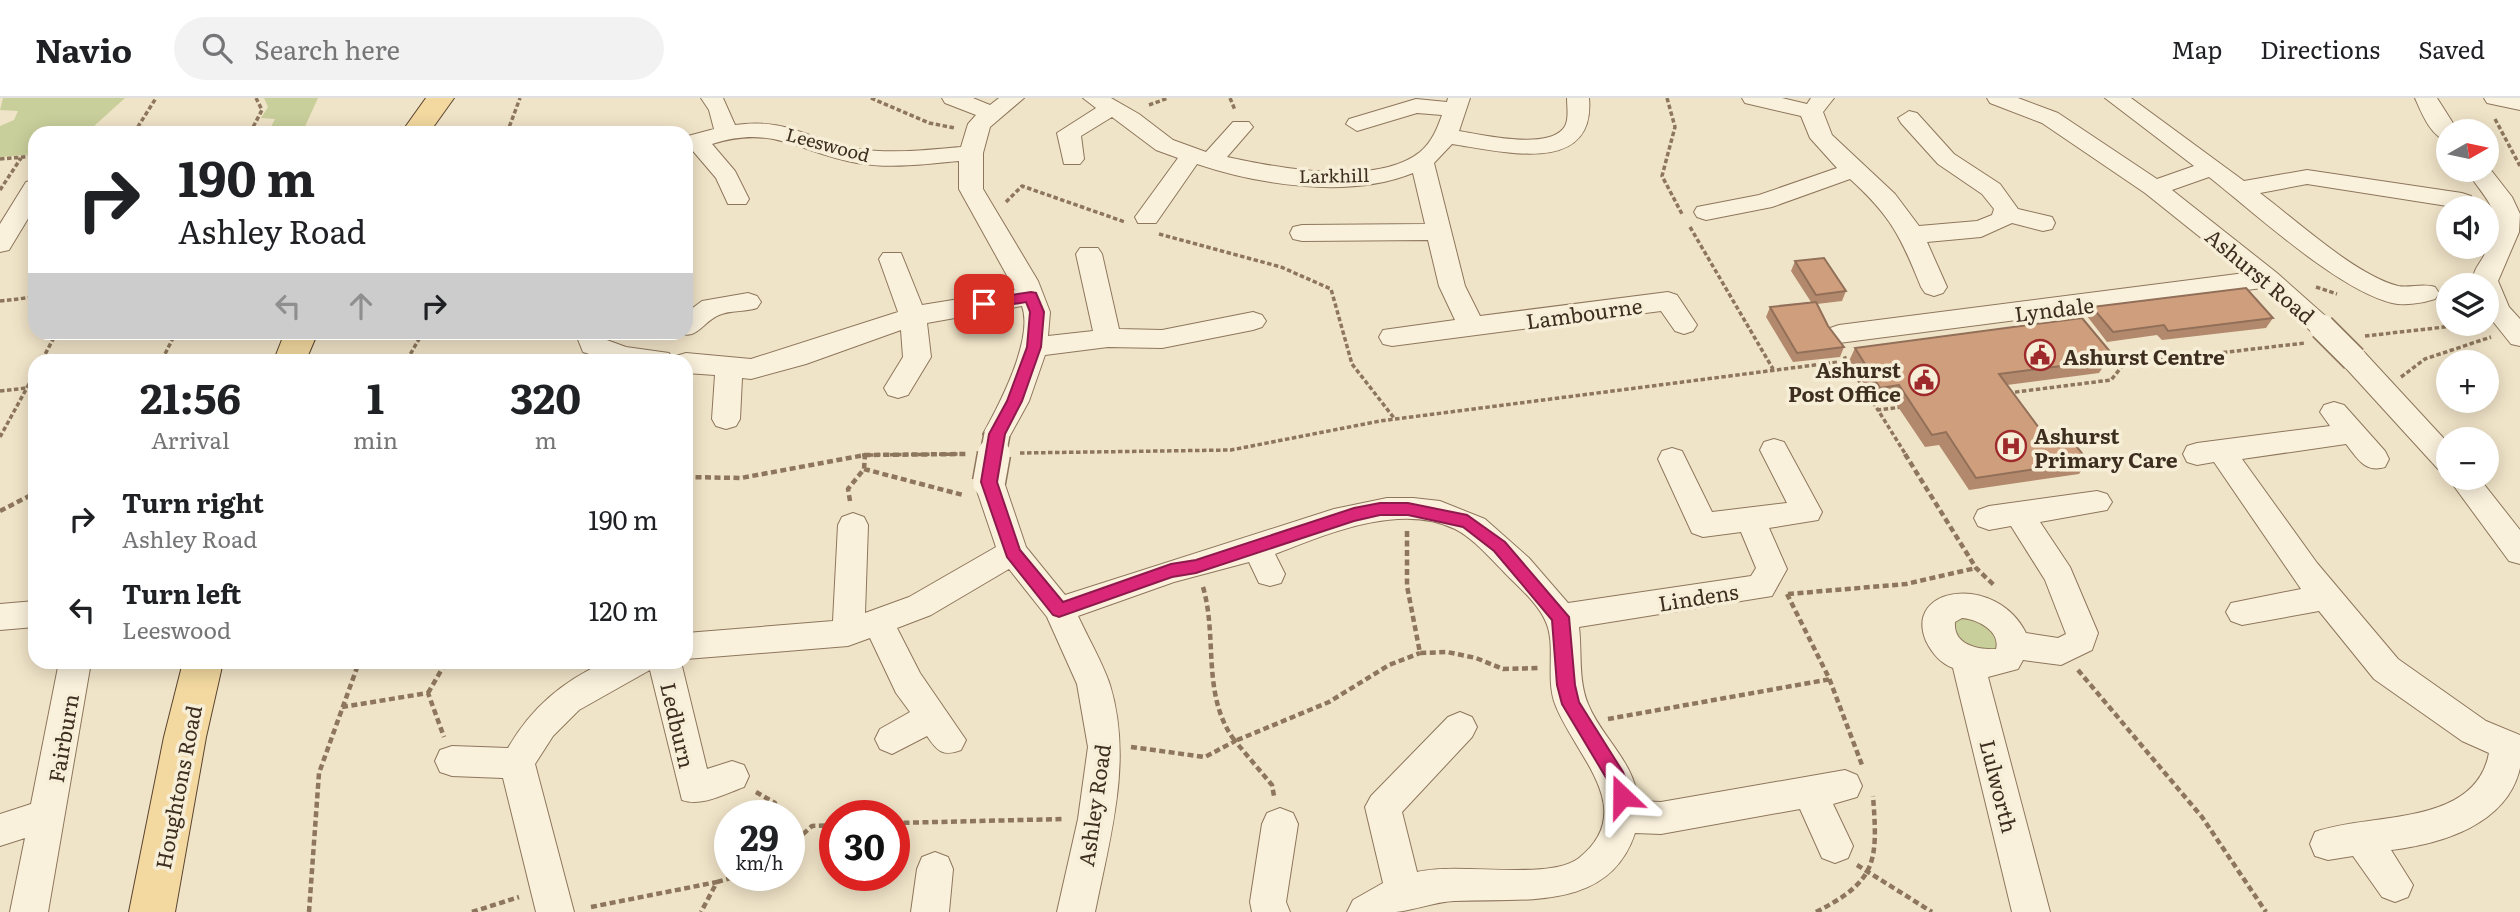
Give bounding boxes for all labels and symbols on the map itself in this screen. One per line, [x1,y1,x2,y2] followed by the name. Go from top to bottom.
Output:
[2436,119,2499,182] north arrow
[783,120,873,168] street label: Leeswood
[1299,161,1369,189] street label: Larkhill
[2200,220,2323,330] street label: Ashurst Road
[954,274,1014,334] pin
[1524,288,1644,335] street label: Lambourne
[2013,288,2096,328] street label: Lyndale
[2023,338,2057,372] public building icon: Ashurst Centre
[2063,340,2225,371] place label: Ashurst Centre
[1788,353,1902,408] place label: Ashurst Post Office
[1907,363,1941,397] public building icon: Ashurst Post Office
[2034,419,2178,474] place label: Ashurst Primary Care
[1994,429,2028,463] hospital icon: Ashurst Primary Care
[1656,574,1740,618] street label: Lindens
[654,679,704,771] street label: Ledburn
[39,691,85,785] street label: Fairburn
[146,702,208,872] street label: Houghtons Road
[1973,736,2027,836] street label: Lulworth
[1069,742,1117,868] street label: Ashley Road
[1585,759,1659,833] position arrow
[819,800,910,891] speed limit sign: 30

